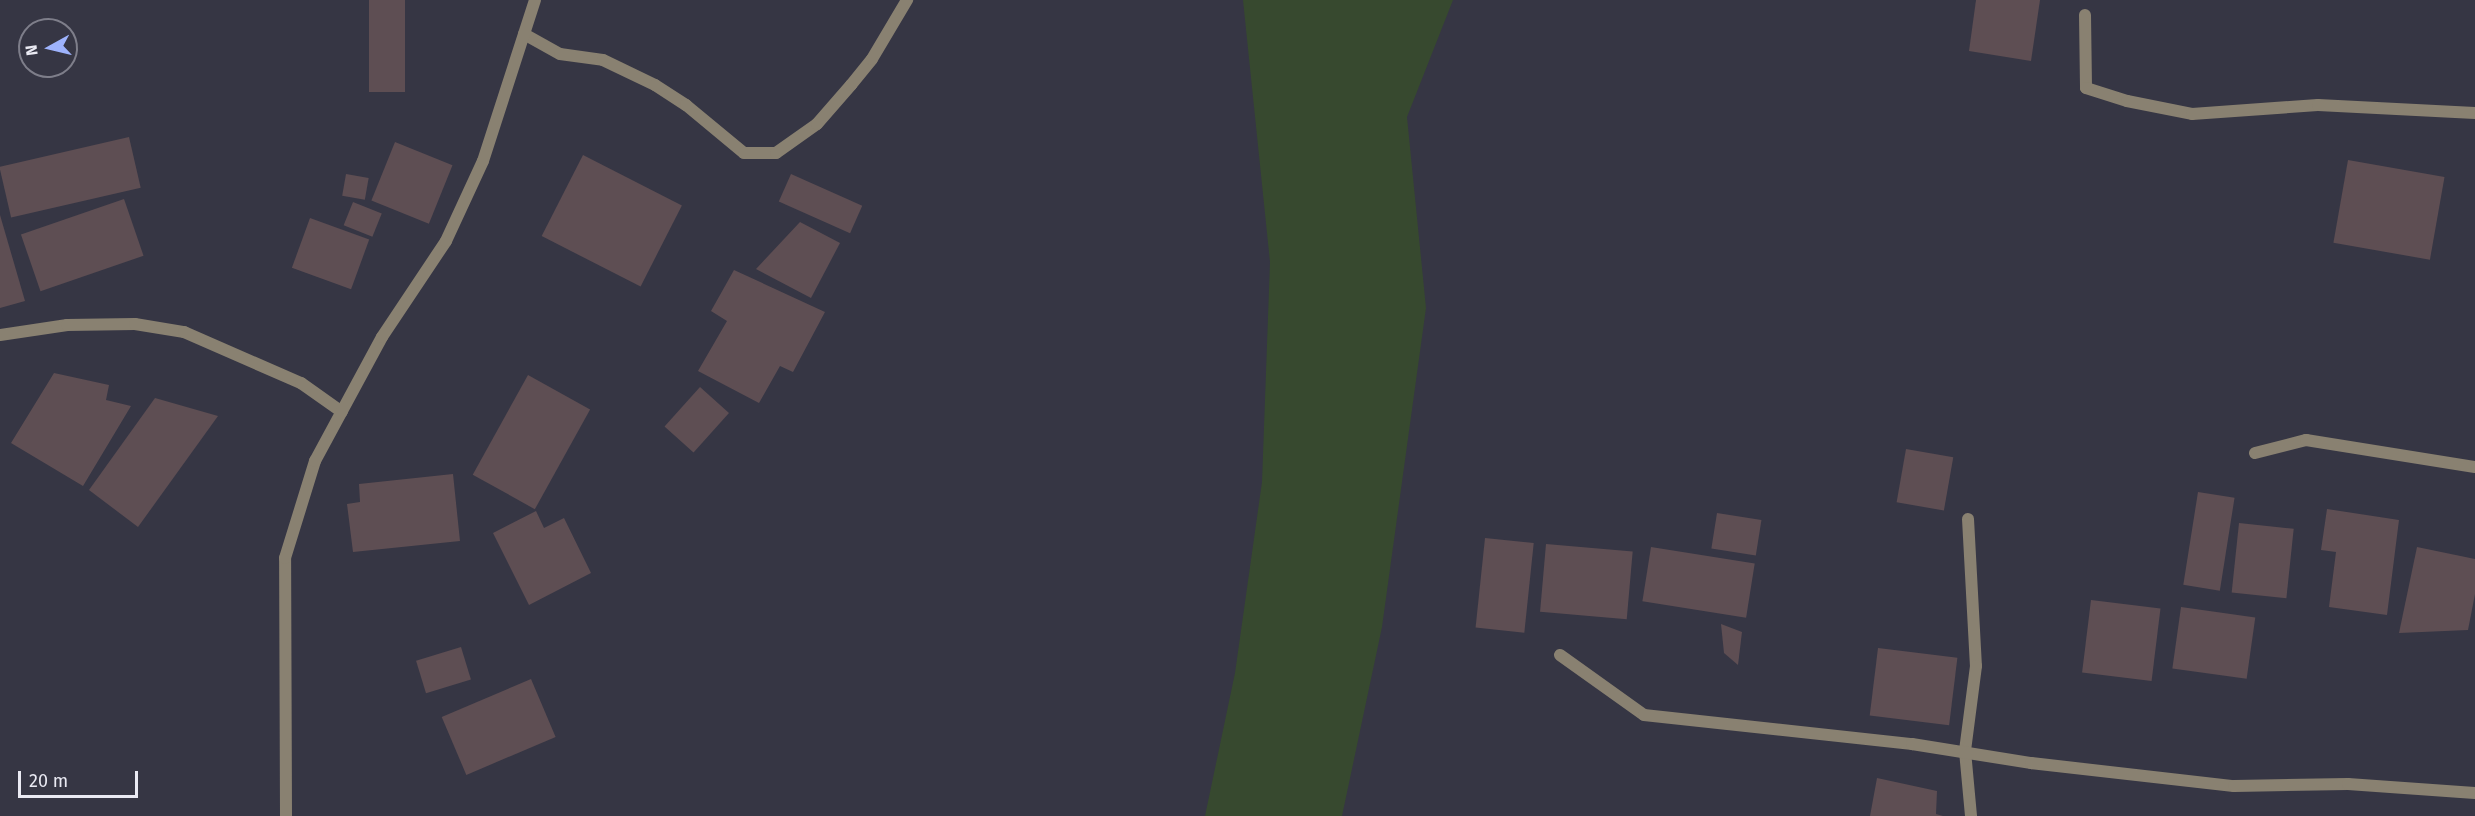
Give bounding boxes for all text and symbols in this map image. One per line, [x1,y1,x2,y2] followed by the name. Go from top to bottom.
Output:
[18,18,78,78] north arrow
[22,44,42,57] text: N
[21,759,141,797] scale bar
[29,770,68,792] text: 20 m

